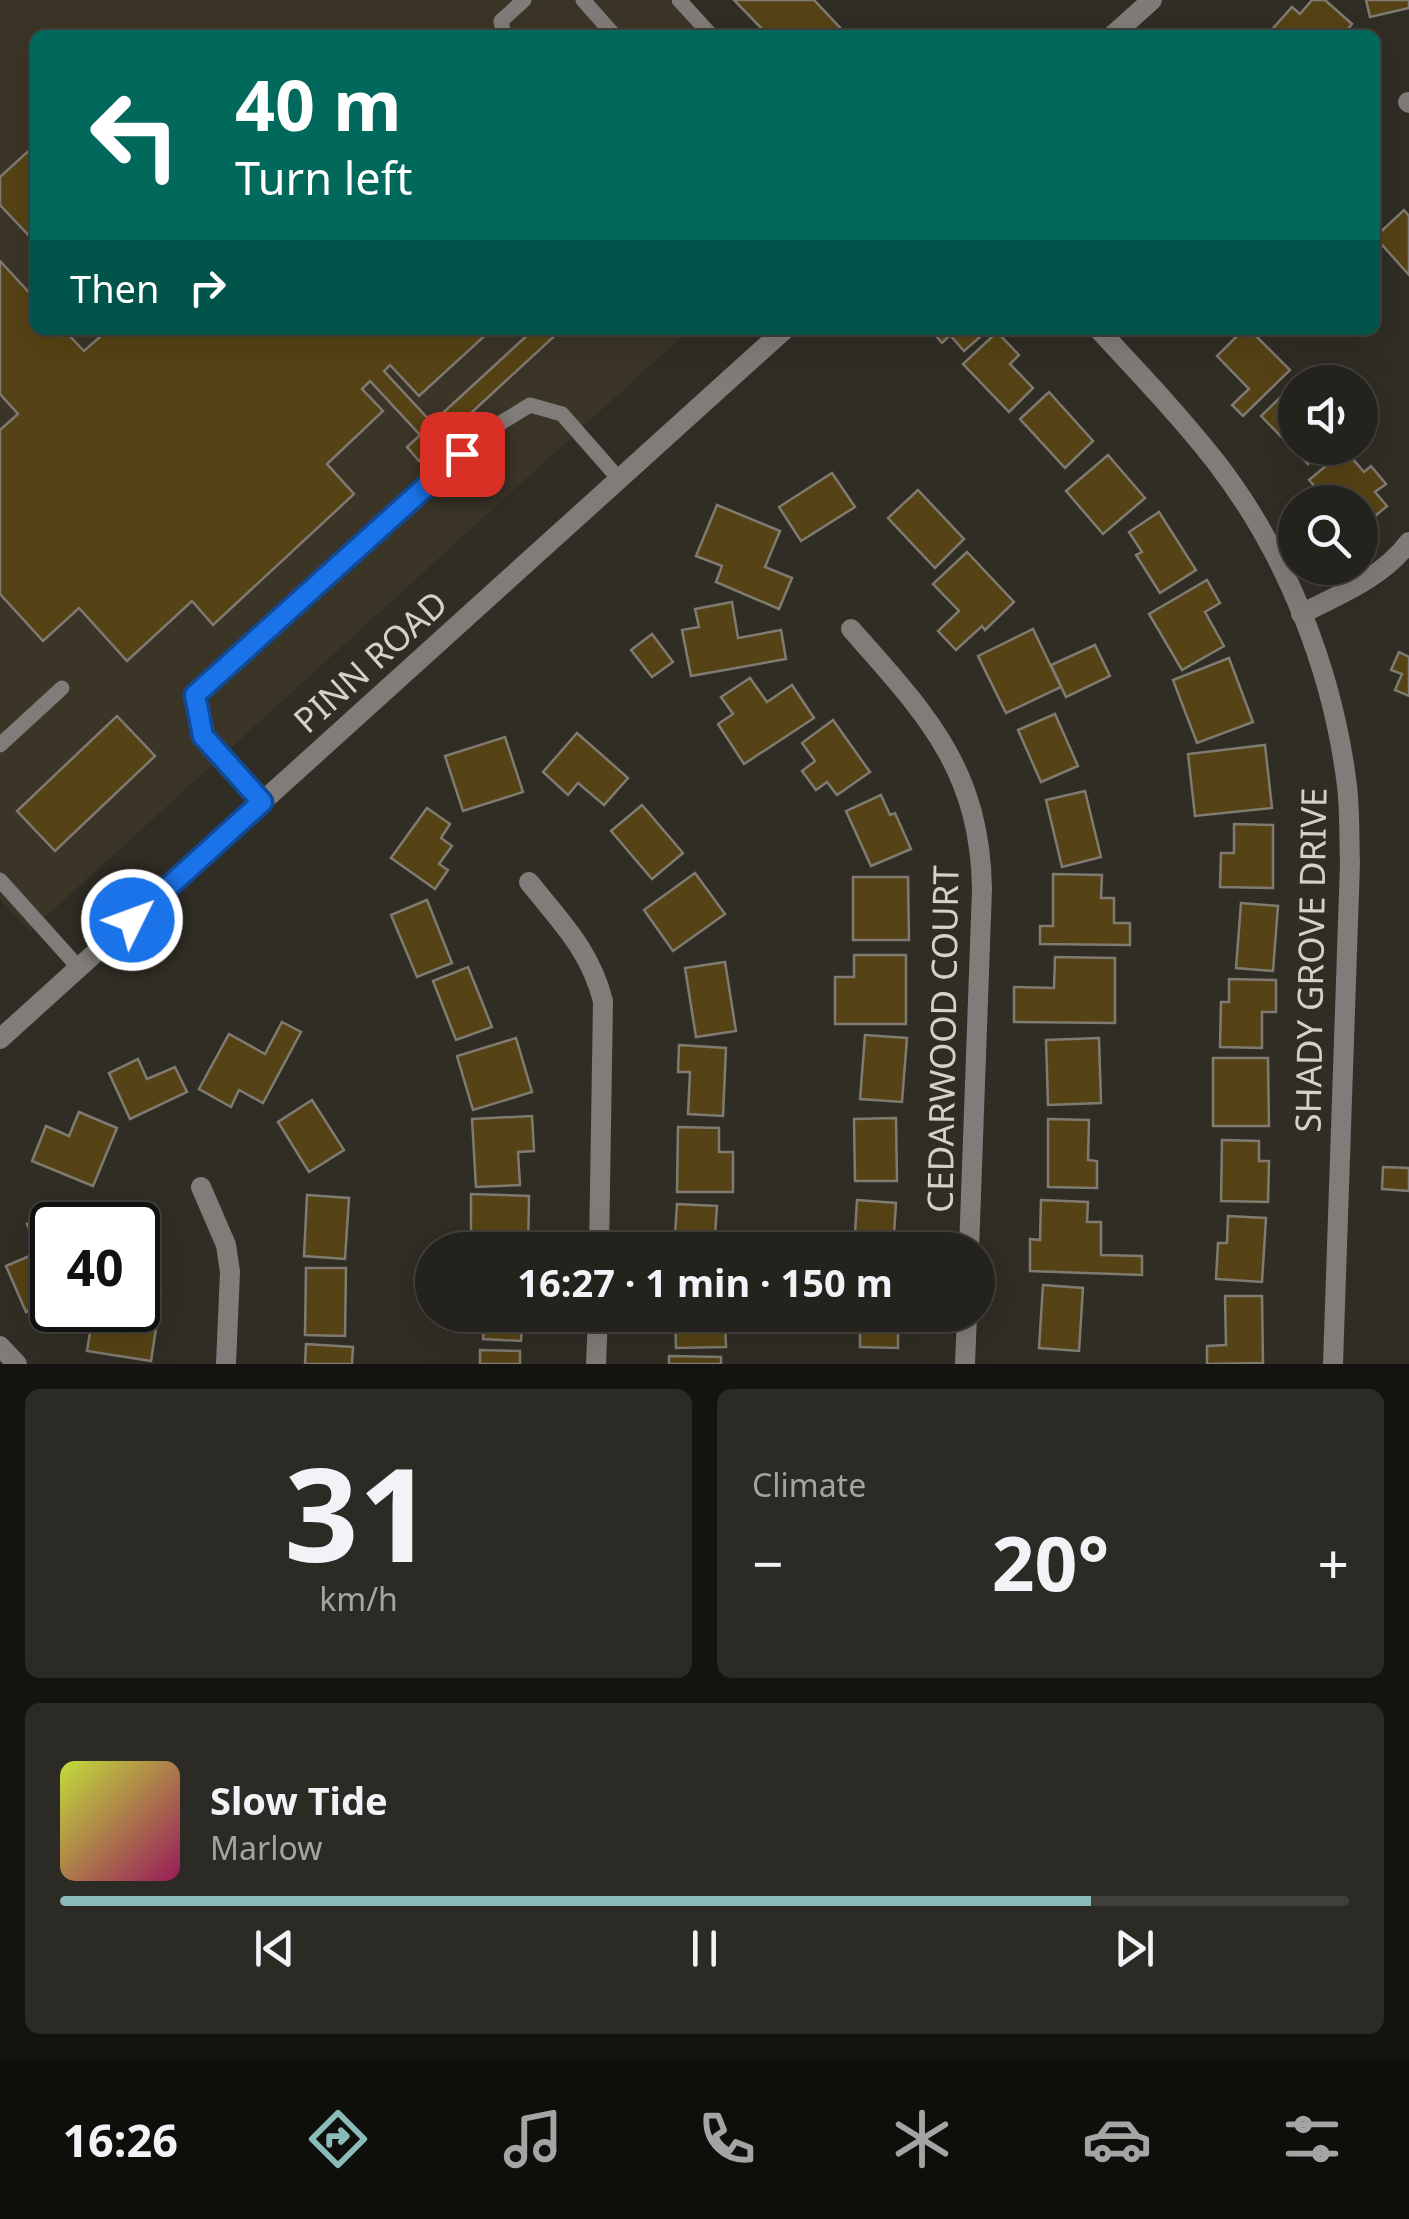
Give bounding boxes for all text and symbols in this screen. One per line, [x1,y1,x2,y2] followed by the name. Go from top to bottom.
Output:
[235,56,402,152] text: 40 m
[70,70,200,200] icon: left
[235,147,412,208] text: Turn left
[180,260,235,315] icon: right
[70,262,160,314] text: Then
[1278,365,1378,585] map controls
[1278,365,1378,465] button: sound
[420,412,505,497] pin
[435,427,490,482] icon: arrive
[1278,485,1378,585] button: search
[283,579,457,743] street label: PINN ROAD
[1283,787,1337,1133] street label: SHADY GROVE DRIVE
[915,864,969,1213] street label: CEDARWOOD COURT
[80,868,184,972] position arrow
[30,1202,160,1332] speed limit sign: 40
[517,1256,893,1308] text: 16:27 · 1 min · 150 m
[284,1423,433,1600] text: 31
[752,1463,866,1506] text: Climate
[992,1511,1109,1613] text: 20°
[752,1525,783,1600] text: −
[1318,1525,1349,1600] text: +
[319,1577,398,1620] text: km/h
[210,1774,388,1826] text: Slow Tide
[210,1826,322,1869] text: Marlow
[247,1921,302,1976] icon: previous
[677,1921,732,1976] icon: pause
[1107,1921,1162,1976] icon: next
[303,2104,373,2174] icon: directions
[498,2104,568,2174] icon: music
[692,2104,762,2174] icon: phone
[887,2104,957,2174] icon: climate
[1082,2104,1152,2174] icon: car
[1277,2104,1347,2174] icon: filters
[62,2109,178,2170] text: 16:26

